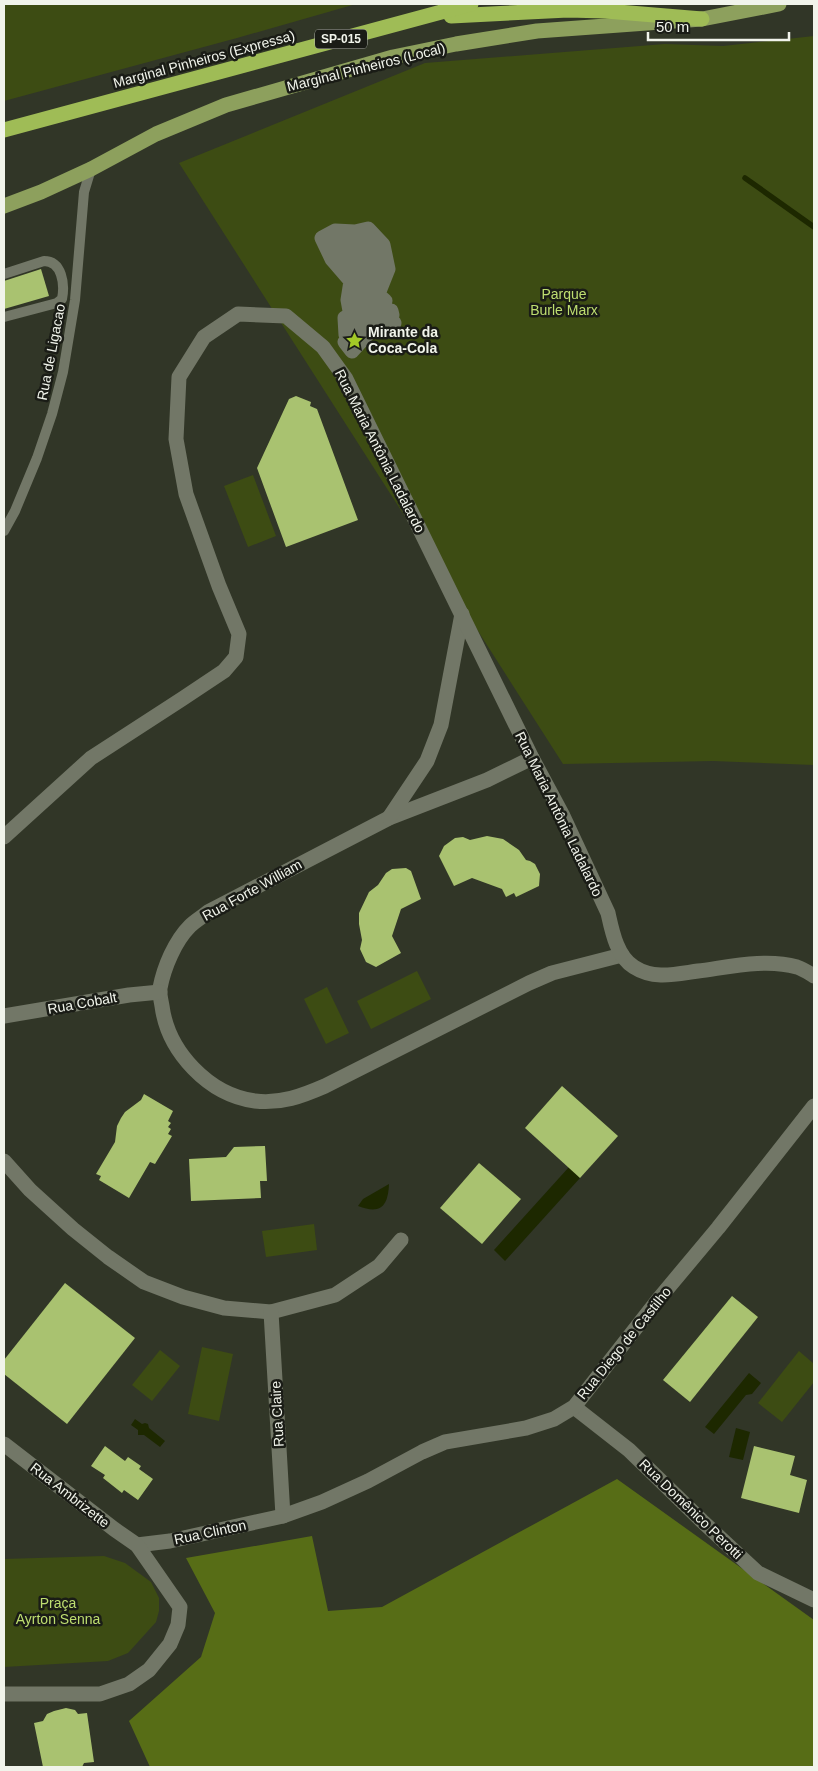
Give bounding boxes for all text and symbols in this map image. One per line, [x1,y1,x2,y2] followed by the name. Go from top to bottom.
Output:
[648,10,789,42] scale bar
[656,18,689,35] text: 50 m
[111,27,297,91] street label: Marginal Pinheiros (Expressa)
[315,30,367,48] road number: SP-015
[285,40,447,94] street label: Marginal Pinheiros (Local)
[530,286,598,318] park label: Parque Burle Marx
[34,302,68,402] street label: Rua de Ligacao
[368,324,438,356] place label: Mirante da Coca-Cola
[344,330,364,350] place icon: Mirante da Coca-Cola
[332,367,428,536] street label: Rua Maria Antônia Ladalardo
[512,729,606,899] street label: Rua Maria Antônia Ladalardo
[199,856,305,924] street label: Rua Forte William
[46,989,118,1017] street label: Rua Cobalt
[574,1283,674,1402] street label: Rua Diego de Castilho
[267,1380,287,1447] street label: Rua Claire
[636,1456,746,1562] street label: Rua Domênico Perotti
[27,1459,113,1531] street label: Rua Ambrizette
[173,1517,247,1547] street label: Rua Clinton
[16,1595,100,1627] park label: Praça Ayrton Senna

